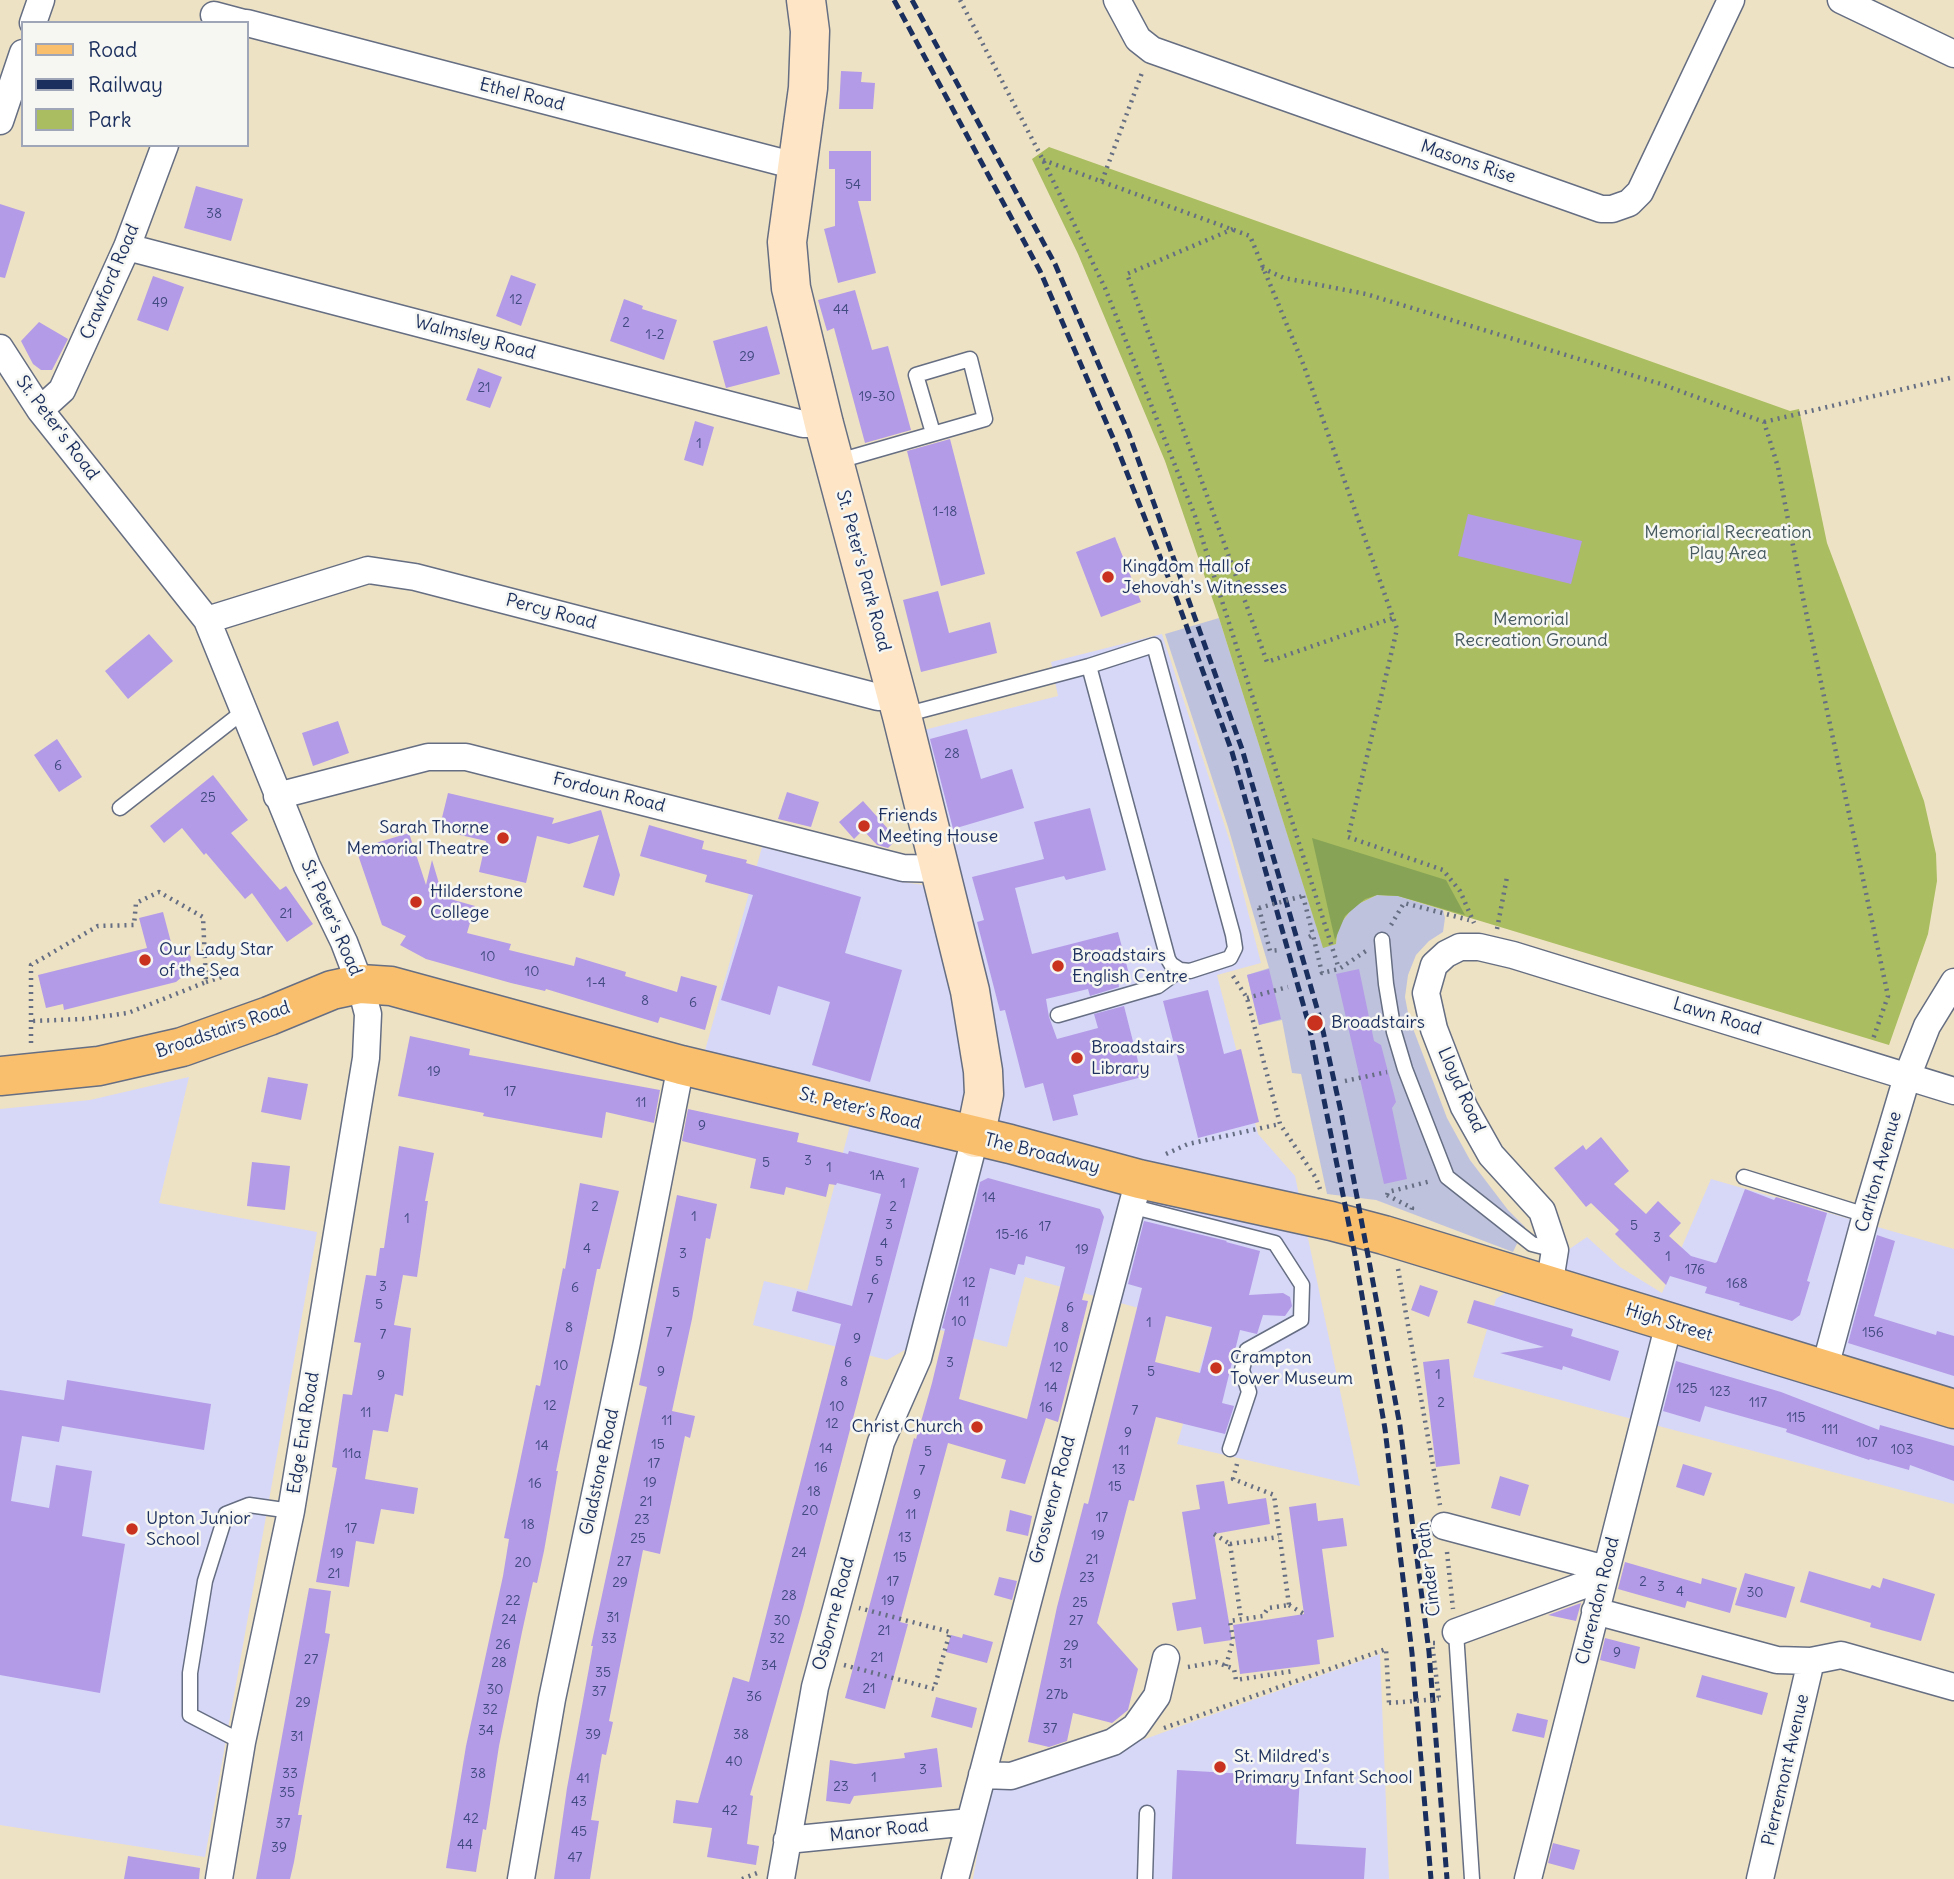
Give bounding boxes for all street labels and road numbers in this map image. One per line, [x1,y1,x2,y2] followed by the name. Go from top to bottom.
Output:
[477,74,567,116] street label: Ethel Road
[1418,136,1518,188] street label: Masons Rise
[76,221,144,343] street label: Crawford Road
[412,311,538,365] street label: Walmsley Road
[11,372,103,484] street label: St. Peter's Road
[831,488,895,654] street label: St. Peter's Park Road
[503,590,599,634] street label: Percy Road
[551,769,667,817] street label: Fordoun Road
[296,857,366,979] street label: St. Peter's Road
[1670,993,1764,1041] street label: Lawn Road
[153,997,293,1063] street label: Broadstairs Road
[1433,1044,1489,1136] street label: Lloyd Road
[797,1083,923,1135] street label: St. Peter's Road
[1851,1109,1907,1235] street label: Carlton Avenue
[982,1129,1102,1179] street label: The Broadway
[1623,1300,1715,1346] street label: High Street
[284,1371,324,1495] street label: Edge End Road
[576,1407,624,1537] street label: Gladstone Road
[1026,1434,1080,1566] street label: Grosvenor Road
[1412,1520,1446,1618] street label: Cinder Path
[1572,1535,1624,1667] street label: Clarendon Road
[809,1555,859,1673] street label: Osborne Road
[1758,1692,1814,1848] street label: Pierremont Avenue
[829,1815,929,1847] street label: Manor Road

